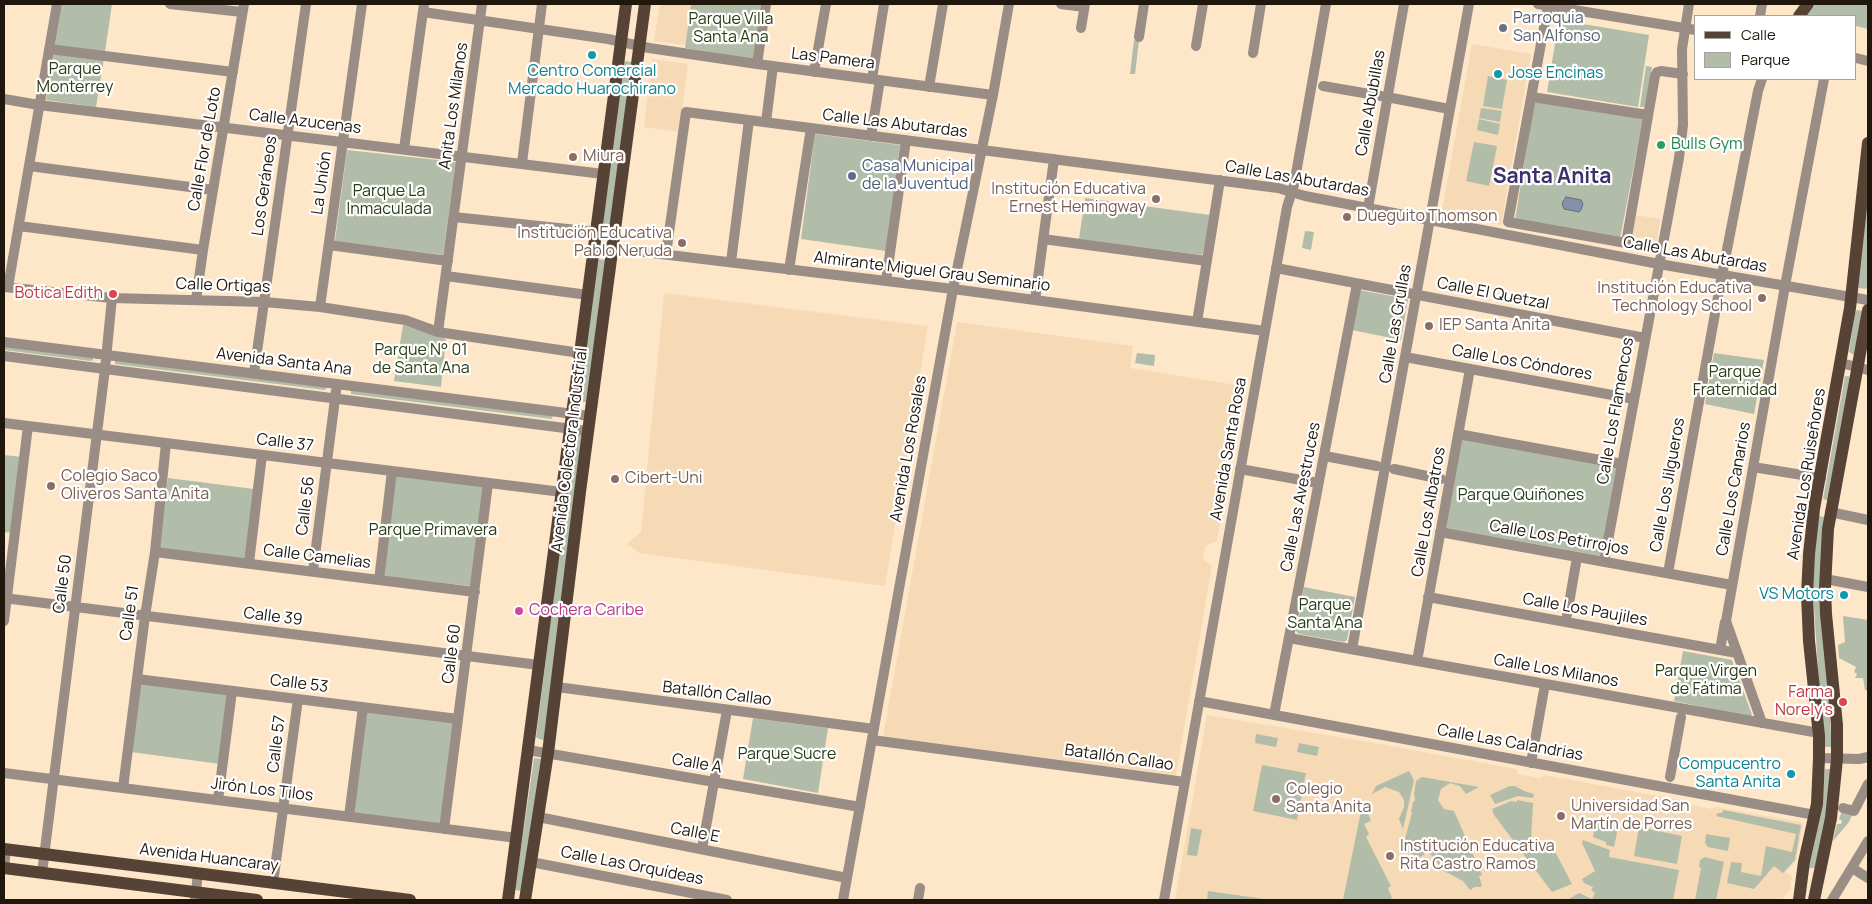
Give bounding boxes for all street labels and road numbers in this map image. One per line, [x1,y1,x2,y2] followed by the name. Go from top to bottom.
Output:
[436,41,472,171] street label: Anita Los Milanos
[790,44,876,74] street label: Las Pamera
[1352,48,1390,158] street label: Calle Abubillas
[185,85,225,213] street label: Calle Flor de Loto
[248,106,362,138] street label: Calle Azucenas
[821,106,969,142] street label: Calle Las Abutardas
[248,135,282,237] street label: Los Geráneos
[308,150,336,216] street label: La Unión
[1224,157,1370,201] street label: Calle Las Abutardas
[1622,233,1768,277] street label: Calle Las Abutardas
[813,248,1051,296] street label: Almirante Miguel Grau Seminario
[1376,263,1416,385] street label: Calle Las Grullas
[1435,274,1551,314] street label: Calle El Quetzal
[175,275,271,297] street label: Calle Ortigas
[1594,336,1638,486] street label: Calle Los Flamencos
[1450,341,1594,385] street label: Calle Los Cóndores
[215,344,353,380] street label: Avenida Santa Ana
[548,346,592,554] street label: Avenida Colectora Industrial
[887,374,931,524] street label: Avenida Los Rosales
[1207,376,1251,522] street label: Avenida Santa Rosa
[1784,387,1830,561] street label: Avenida Los Ruiseñores
[1647,416,1689,554] street label: Calle Los Jilgueros
[1277,421,1325,573] street label: Calle Las Avestruces
[1713,421,1755,557] street label: Calle Los Canarios
[255,430,315,456] street label: Calle 37
[1408,446,1450,578] street label: Calle Los Albatros
[293,475,319,537] street label: Calle 56
[1488,516,1630,560] street label: Calle Los Petirrojos
[262,541,372,573] street label: Calle Camelias
[50,553,76,615] street label: Calle 50
[117,584,143,642] street label: Calle 51
[1521,590,1649,630] street label: Calle Los Paujiles
[242,604,304,630] street label: Calle 39
[439,623,465,685] street label: Calle 60
[1492,651,1620,691] street label: Calle Los Milanos
[269,671,329,697] street label: Calle 53
[661,678,773,710] street label: Batallón Callao
[264,714,290,774] street label: Calle 57
[1436,721,1584,765] street label: Calle Las Calandrias
[1063,741,1175,775] street label: Batallón Callao
[670,750,724,778] street label: Calle A
[210,774,314,806] street label: Jirón Los Tilos
[669,819,721,847] street label: Calle E
[138,840,280,876] street label: Avenida Huancaray
[559,843,705,889] street label: Calle Las Orquídeas

